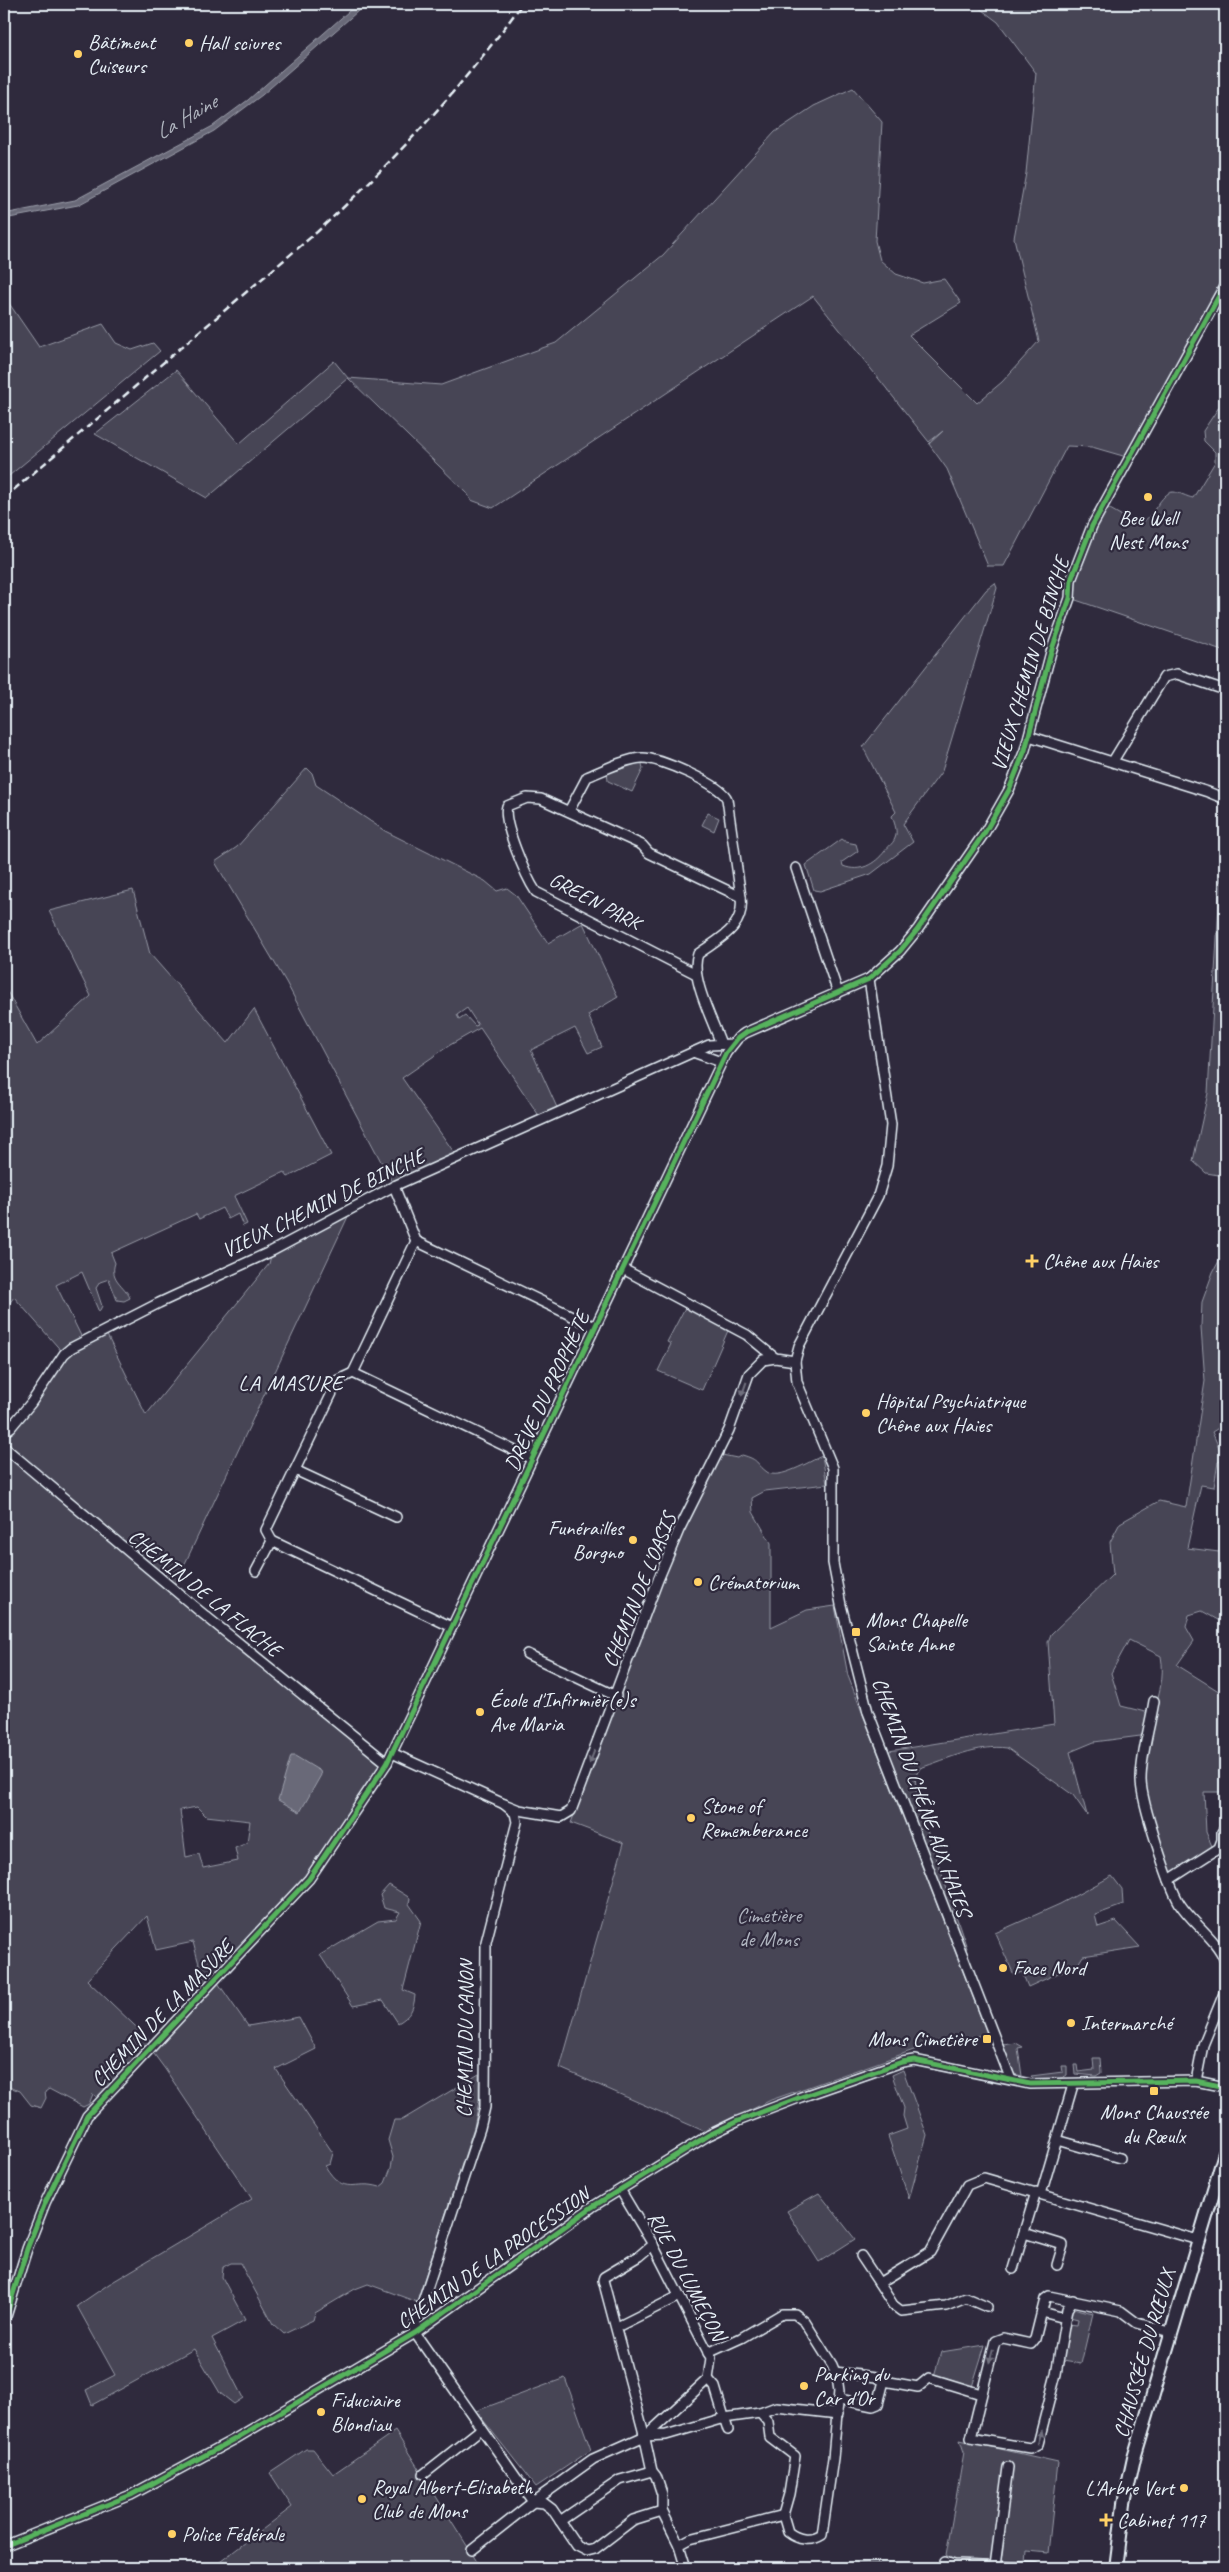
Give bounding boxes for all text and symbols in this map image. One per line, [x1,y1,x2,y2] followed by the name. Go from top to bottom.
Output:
[88,29,157,79] place label: Bâtiment Cuiseurs
[199,30,282,56] place label: Hall sciures
[183,37,195,49] marker: Hall sciures
[72,48,84,60] marker: Bâtiment Cuiseurs
[150,86,225,146] water label: La Haine
[1142,491,1154,503] marker: Bee Well Nest Mons
[1109,505,1189,555] place label: Bee Well Nest Mons
[985,552,1076,774] street label: VIEUX CHEMIN DE BINCHE
[545,866,648,938] street label: GREEN PARK
[217,1141,431,1263] street label: VIEUX CHEMIN DE BINCHE
[1043,1248,1160,1274] place label: Chêne aux Haies
[1025,1254,1039,1268] marker: Chêne aux Haies
[499,1305,597,1475] street label: DRÈVE DU PROPHÈTE
[238,1369,346,1397] district label: LA MASURE
[740,1382,747,1397] one-way arrow
[876,1388,1027,1438] place label: Hôpital Psychiatrique Chêne aux Haies
[860,1407,872,1419] marker: Hôpital Psychiatrique Chêne aux Haies
[596,1507,683,1671] street label: CHEMIN DE L'OASIS
[548,1515,626,1565] place label: Funérailles Borgno
[123,1523,289,1664] street label: CHEMIN DE LA FLACHE
[627,1534,639,1546] marker: Funérailles Borgno
[708,1569,801,1595] place label: Crématorium
[692,1576,704,1588] marker: Crématorium
[866,1607,969,1657] place label: Mons Chapelle Sainte Anne
[850,1626,862,1638] marker: Mons Chapelle Sainte Anne
[867,1674,979,1923] street label: CHEMIN DU CHÊNE AUX HAIES
[490,1687,637,1737] place label: École d'Infirmièr(e)s Ave Maria
[474,1706,486,1718] marker: École d'Infirmièr(e)s Ave Maria
[588,1749,596,1764] one-way arrow
[701,1793,808,1843] place label: Stone of Rememberance
[685,1812,697,1824] marker: Stone of Rememberance
[737,1902,803,1952] park label: Cimetière de Mons
[85,1932,241,2092] street label: CHEMIN DE LA MASURE
[1013,1955,1088,1981] place label: Face Nord
[451,1957,479,2118] street label: CHEMIN DU CANON
[997,1962,1009,1974] marker: Face Nord
[1081,2010,1175,2036] place label: Intermarché
[1065,2017,1077,2029] marker: Intermarché
[868,2026,979,2052] place label: Mons Cimetière
[981,2033,993,2045] marker: Mons Cimetière
[1148,2085,1160,2097] marker: Mons Chaussée du Rœulx
[1100,2099,1210,2149] place label: Mons Chaussée du Rœulx
[392,2180,597,2334] street label: CHEMIN DE LA PROCESSION
[642,2207,733,2348] street label: RUE DU LUMEÇON
[1107,2264,1181,2440] street label: CHAUSSÉE DU RŒULX
[987,2349,995,2364] one-way arrow
[814,2361,890,2411] place label: Parking du Car d'Or
[798,2380,810,2392] marker: Parking du Car d'Or
[331,2387,401,2437] place label: Fiduciaire Blondiau
[315,2406,327,2418] marker: Fiduciaire Blondiau
[1037,2429,1045,2444] one-way arrow
[372,2474,534,2524] place label: Royal Albert-Elisabeth Club de Mons
[1085,2475,1176,2501] place label: L'Arbre Vert
[1178,2482,1190,2494] marker: L'Arbre Vert
[356,2493,368,2505] marker: Royal Albert-Elisabeth Club de Mons
[1117,2507,1207,2533] place label: Cabinet 117
[1099,2513,1113,2527] marker: Cabinet 117
[182,2521,285,2547] place label: Police Fédérale
[166,2528,178,2540] marker: Police Fédérale

